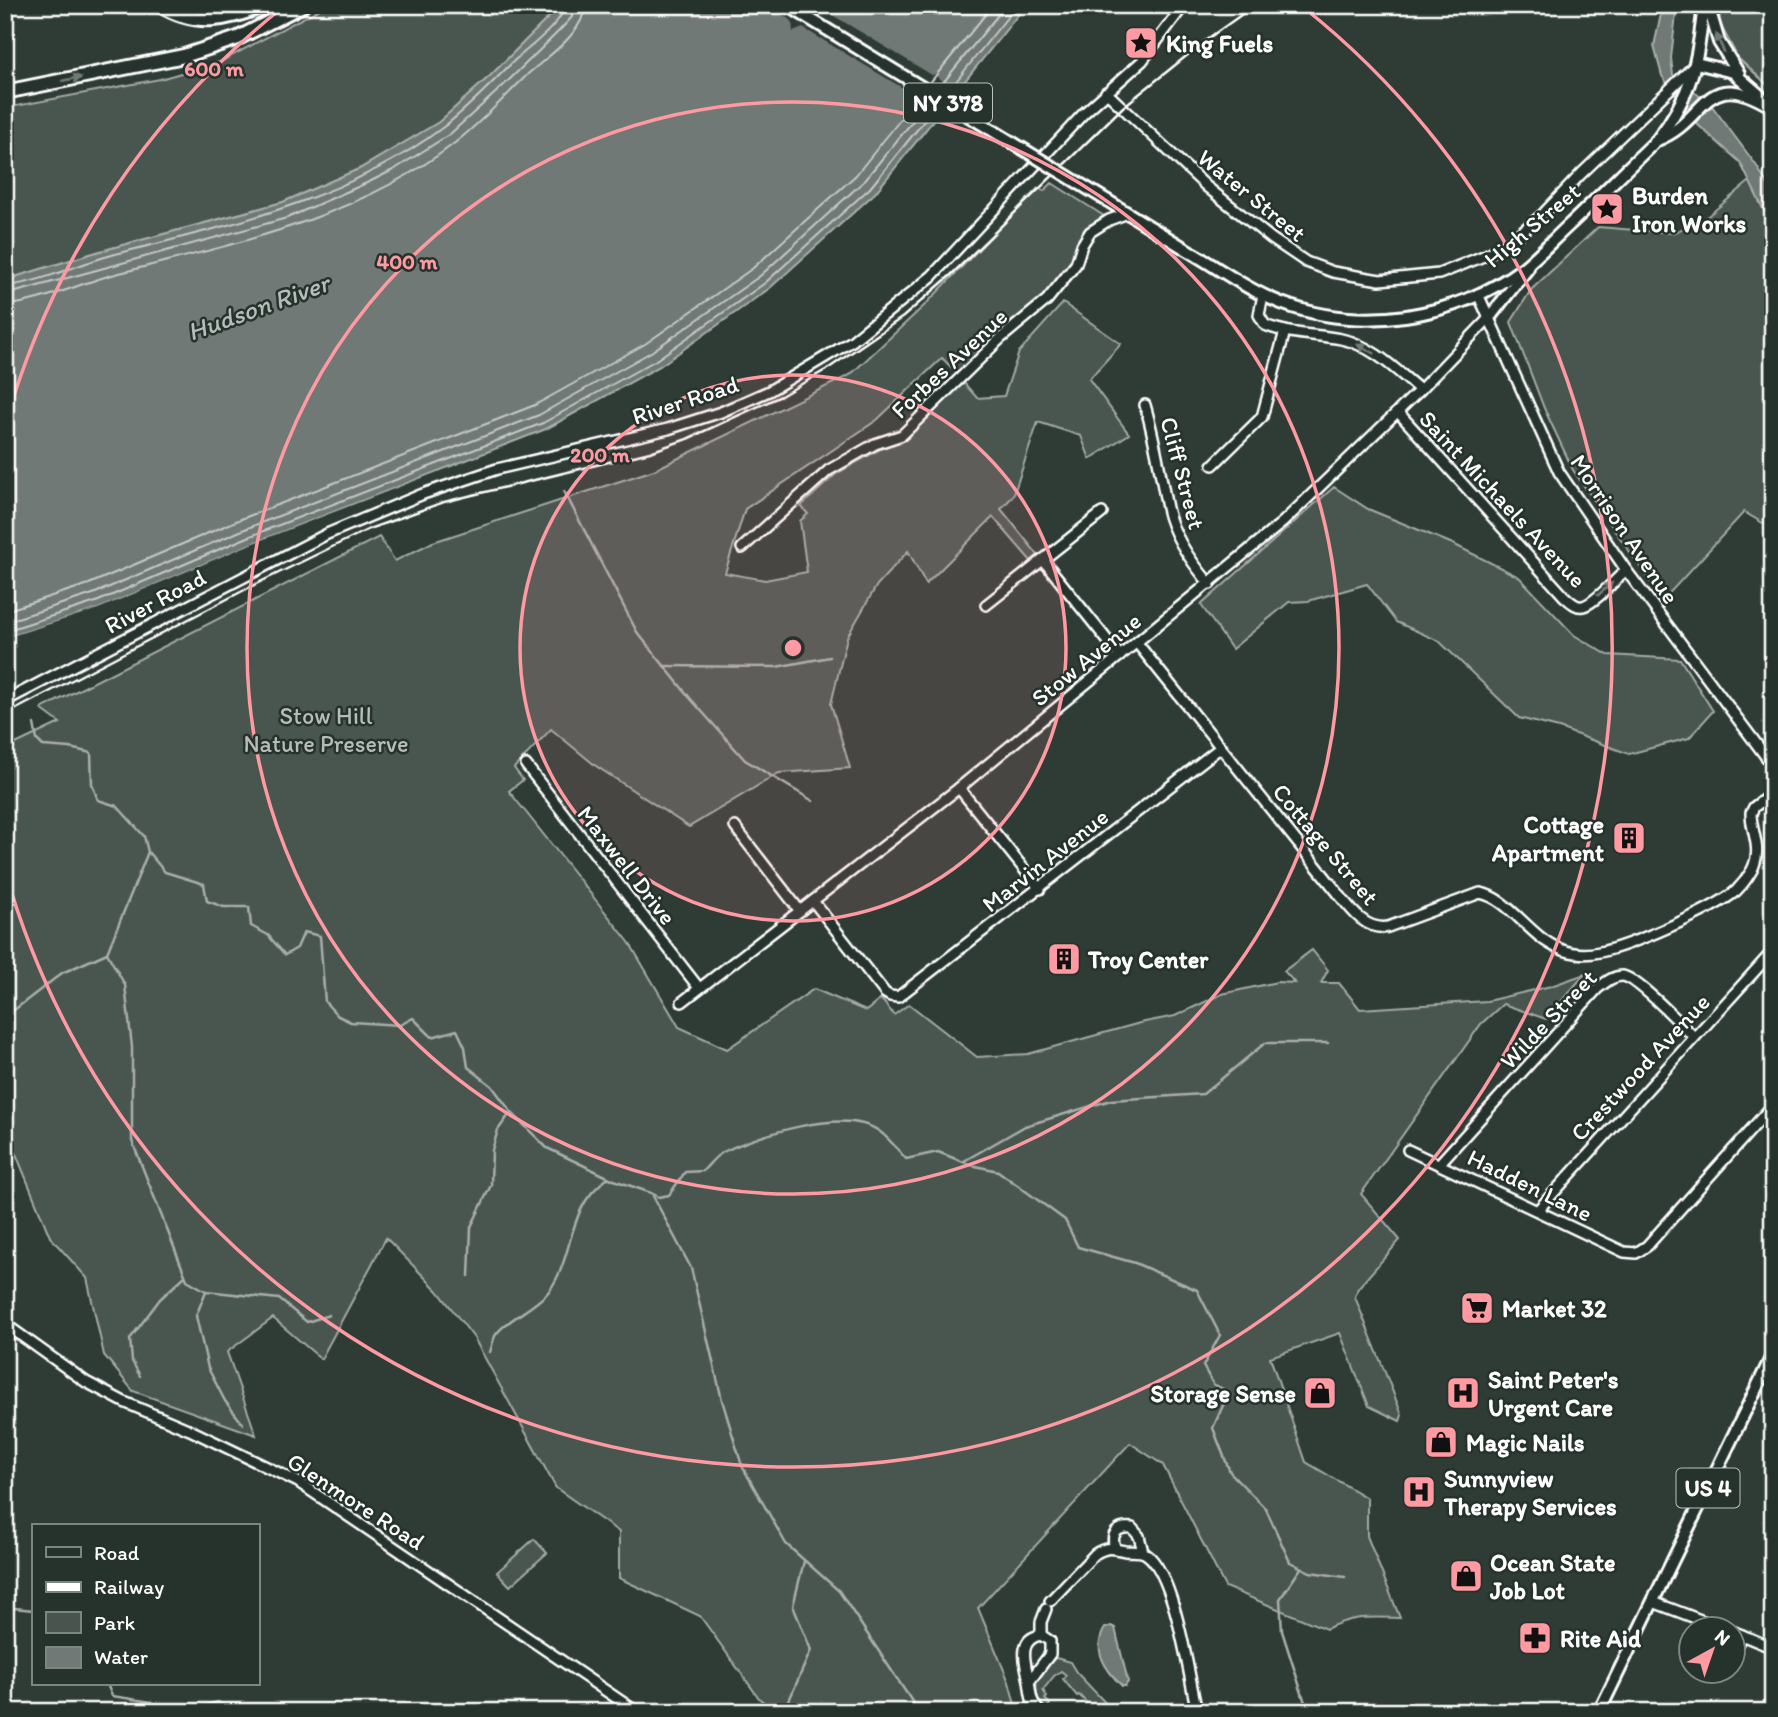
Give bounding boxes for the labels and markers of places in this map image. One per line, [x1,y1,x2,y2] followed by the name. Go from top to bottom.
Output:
[1122,24,1160,62] place icon: King Fuels
[1166,29,1274,59] place label: King Fuels
[1632,181,1747,238] place label: Burden Iron Works
[1588,190,1626,228] place icon: Burden Iron Works
[781,636,805,660] centre of rings
[1491,810,1604,868] place label: Cottage Apartment
[1610,819,1648,857] building icon: Cottage Apartment
[1045,940,1083,978] building icon: Troy Center
[1087,945,1209,975] place label: Troy Center
[1458,1289,1496,1327] supermarket icon: Market 32
[1502,1294,1607,1323] place label: Market 32
[1488,1365,1619,1423] place label: Saint Peter's Urgent Care
[1301,1374,1339,1412] shop icon: Storage Sense
[1444,1374,1482,1412] hospital icon: Saint Peter's Urgent Care
[1150,1379,1296,1409] place label: Storage Sense
[1422,1423,1460,1461] shop icon: Magic Nails
[1466,1428,1585,1458] place label: Magic Nails
[1443,1464,1617,1522] place label: Sunnyview Therapy Services
[1400,1473,1438,1511] hospital icon: Sunnyview Therapy Services
[1489,1548,1615,1605] place label: Ocean State Job Lot
[1447,1557,1485,1595] shop icon: Ocean State Job Lot
[1516,1619,1554,1657] pharmacy icon: Rite Aid
[1560,1624,1641,1653] place label: Rite Aid

